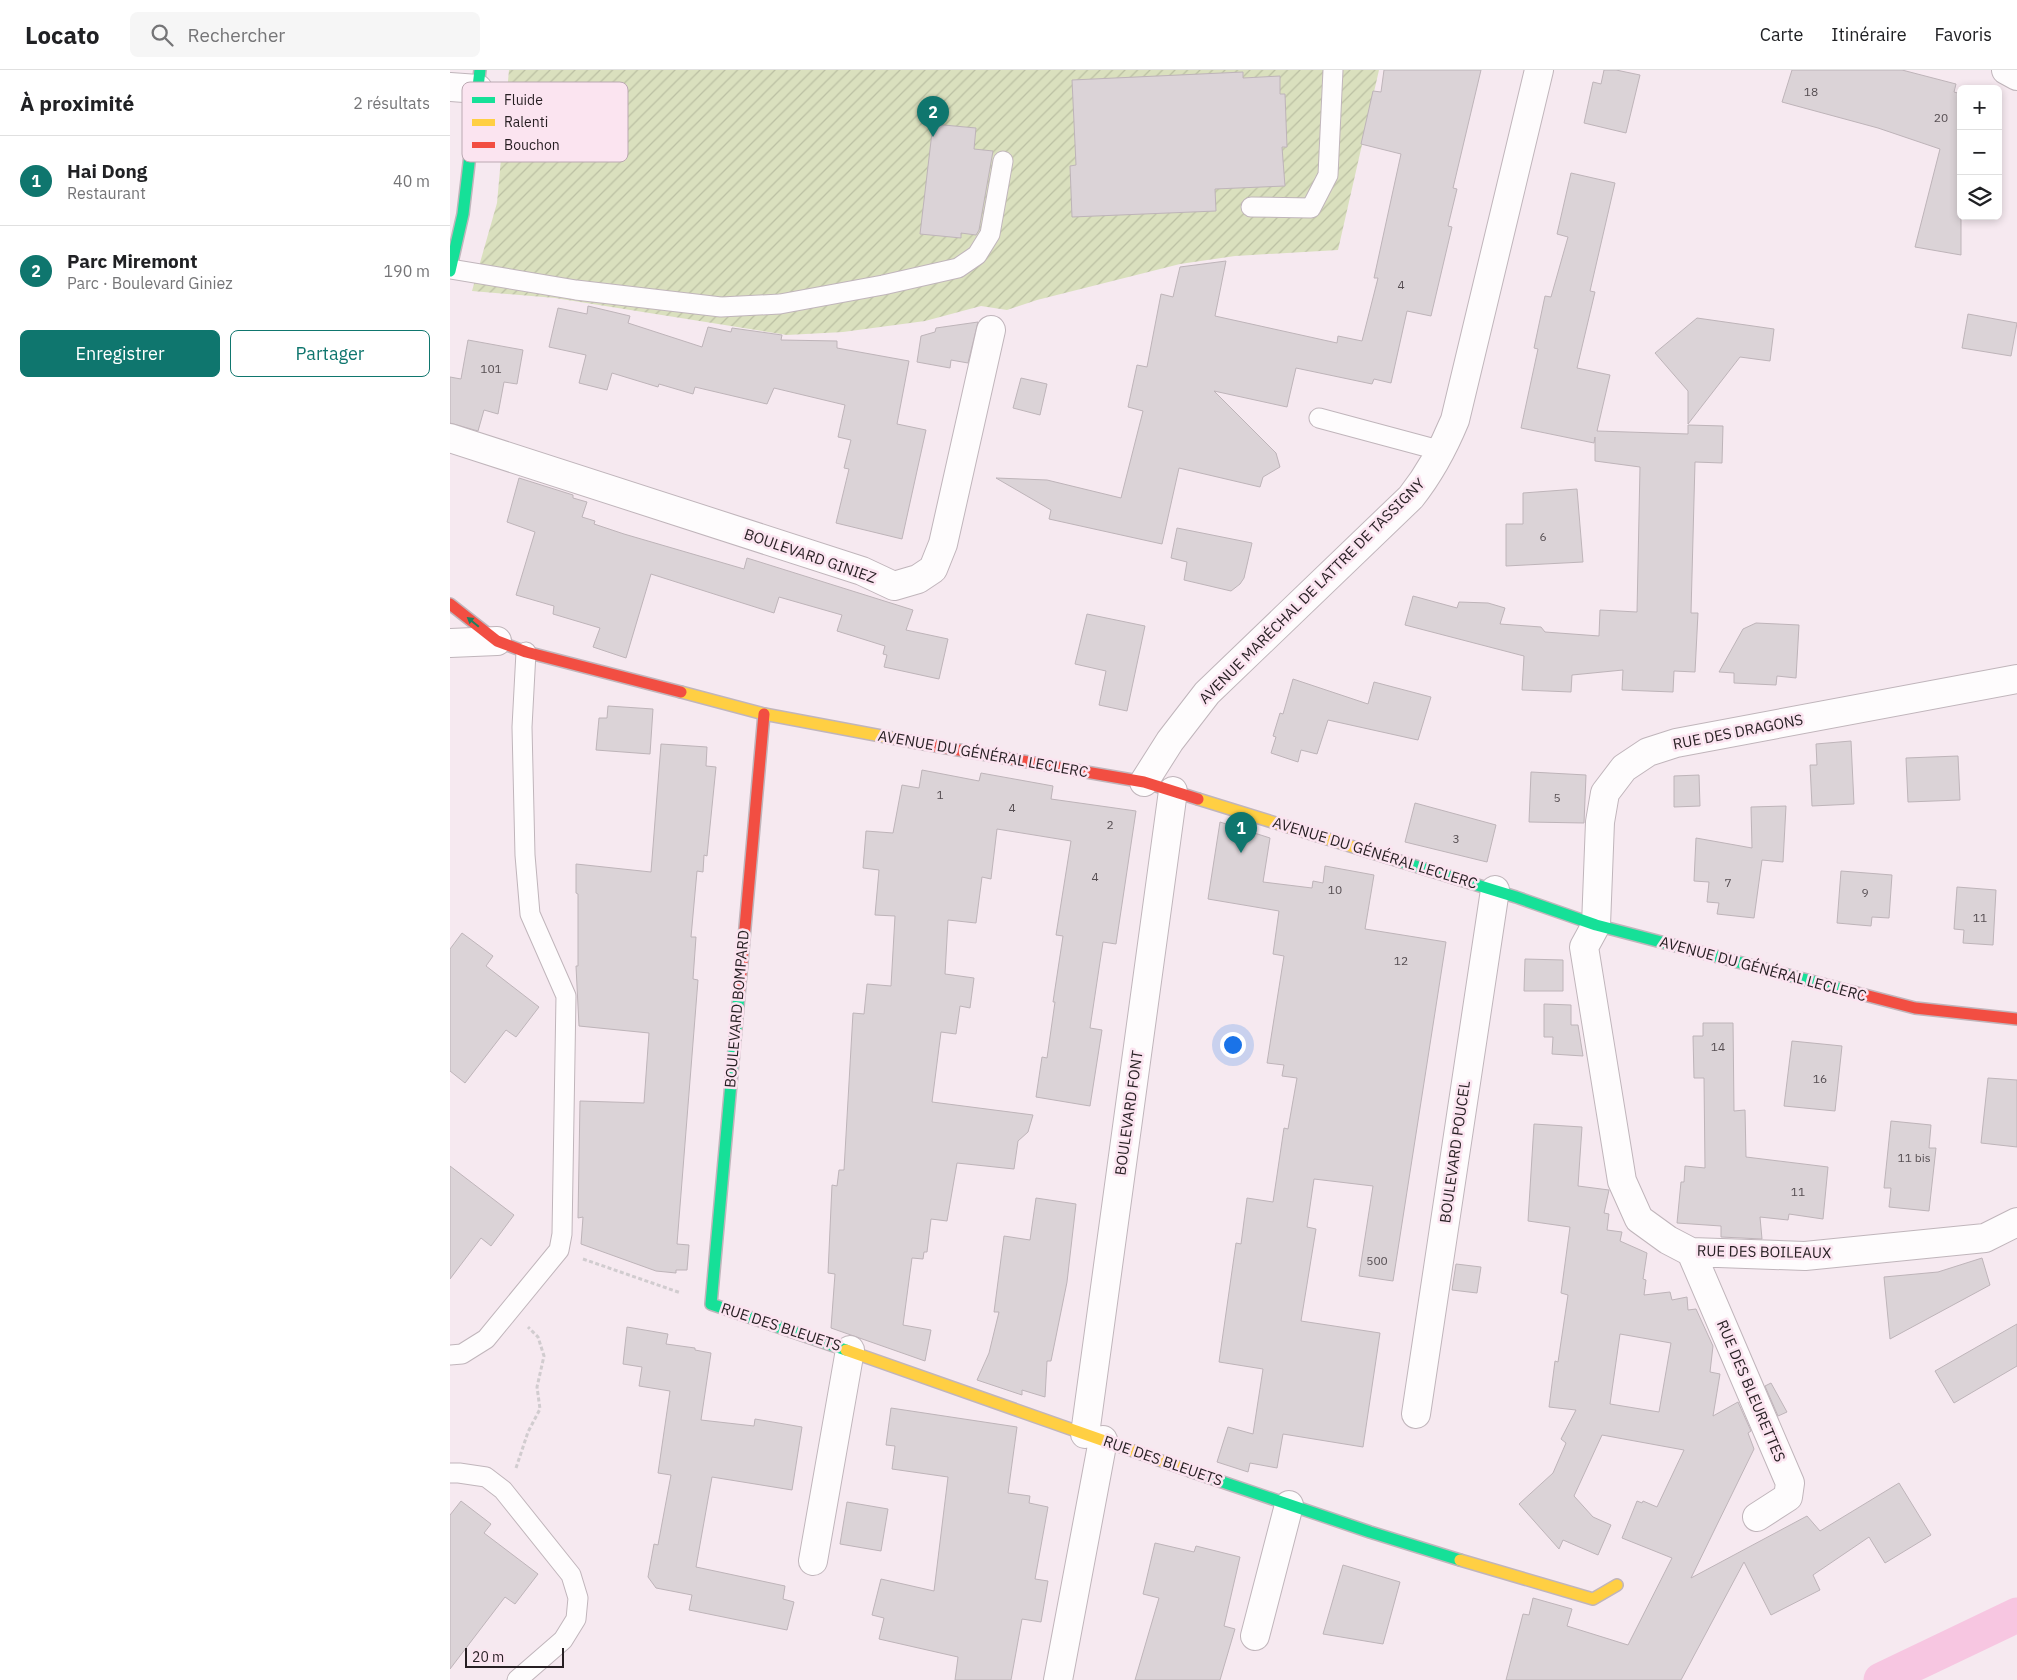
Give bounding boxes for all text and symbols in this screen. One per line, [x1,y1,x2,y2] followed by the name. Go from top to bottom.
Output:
[130,12,480,57] search box
[25,19,100,51] text: Locato
[148,21,176,49] icon: search
[188,23,285,47] text: Rechercher
[1760,23,1803,46] text: Carte
[1831,23,1907,46] text: Itinéraire
[1935,23,1992,46] text: Favoris
[462,82,628,162] legend
[1804,84,1818,99] house number: 18
[1957,85,2002,220] map controls
[1957,85,2002,130] button: +
[20,89,134,117] text: À proximité
[504,91,543,109] text: Fluide
[353,93,430,113] text: 2 résultats
[917,96,949,137] pin: 2
[1934,110,1948,125] house number: 20
[504,113,548,131] text: Ralenti
[1957,130,2002,175] button: −
[504,136,560,154] text: Bouchon
[67,159,147,183] text: Hai Dong
[31,171,41,191] text: 1
[393,171,430,191] text: 40 m
[1957,175,2002,220] button: layers
[67,183,146,203] text: Restaurant
[67,249,197,273] text: Parc Miremont
[31,261,41,281] text: 2
[383,261,430,281] text: 190 m
[67,273,233,293] text: Parc · Boulevard Giniez
[1397,277,1405,292] house number: 4
[20,330,220,377] button: Enregistrer
[230,330,430,377] button: Partager
[480,361,502,376] house number: 101
[1195,474,1429,708] street label: AVENUE MARÉCHAL DE LATTRE DE TASSIGNY
[742,524,879,587] street label: BOULEVARD GINIEZ
[1539,529,1547,544] house number: 6
[467,617,480,628] one-way arrow
[1671,710,1805,753] street label: RUE DES DRAGONS
[877,726,1090,781] street label: AVENUE DU GÉNÉRAL LECLERC
[936,787,944,802] house number: 1
[1553,790,1561,805] house number: 5
[1008,800,1016,815] house number: 4
[1225,812,1257,853] pin: 1
[1270,812,1480,893] street label: AVENUE DU GÉNÉRAL LECLERC
[1106,817,1114,832] house number: 2
[1452,831,1460,846] house number: 3
[1091,869,1099,884] house number: 4
[1724,875,1732,890] house number: 7
[1328,882,1342,897] house number: 10
[1861,885,1869,900] house number: 9
[1973,910,1987,925] house number: 11
[720,929,753,1089] street label: BOULEVARD BOMPARD
[1658,932,1869,1005] street label: AVENUE DU GÉNÉRAL LECLERC
[1394,953,1408,968] house number: 12
[1220,1032,1246,1058] your location
[1711,1039,1725,1054] house number: 14
[1110,1049,1147,1177] street label: BOULEVARD FONT
[1813,1071,1827,1086] house number: 16
[1435,1079,1474,1224] street label: BOULEVARD POUCEL
[1897,1150,1931,1165] house number: 11 bis
[1791,1184,1805,1199] house number: 11
[1697,1241,1831,1262] street label: RUE DES BOILEAUX
[1366,1253,1388,1268] house number: 500
[719,1298,844,1355] street label: RUE DES BLEUETS
[1713,1317,1790,1465] street label: RUE DES BLEURETTES
[1101,1431,1225,1490] street label: RUE DES BLEUETS
[465,1645,564,1668] scale bar
[472,1648,504,1666] text: 20 m

